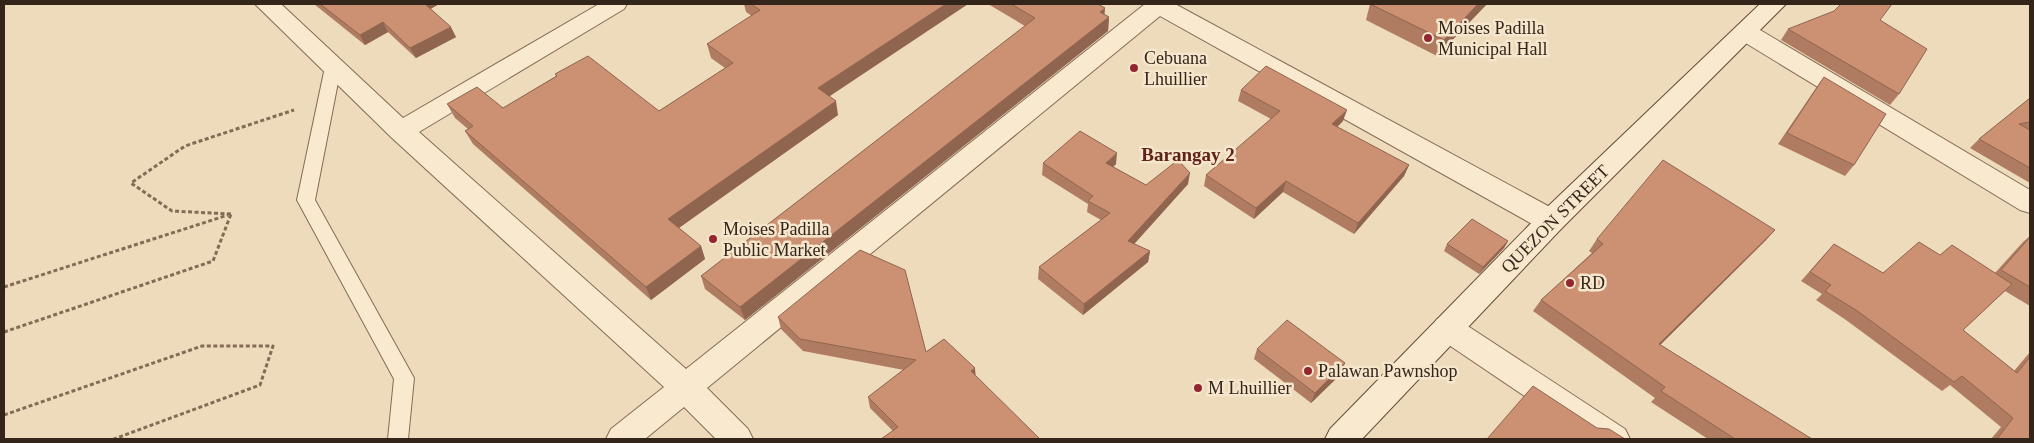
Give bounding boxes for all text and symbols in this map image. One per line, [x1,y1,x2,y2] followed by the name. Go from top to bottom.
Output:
[1438,18,1547,59] place label: Moises Padilla Municipal Hall
[1422,32,1434,44] marker: Moises Padilla Municipal Hall
[1144,48,1207,89] place label: Cebuana Lhuillier
[1128,62,1140,74] marker: Cebuana Lhuillier
[1141,144,1235,165] district label: Barangay 2
[1497,161,1613,277] street label: QUEZON STREET
[723,219,830,260] place label: Moises Padilla Public Market
[707,233,719,245] marker: Moises Padilla Public Market
[1580,273,1605,293] place label: RD
[1564,277,1576,289] marker: RD
[1318,361,1457,381] place label: Palawan Pawnshop
[1302,365,1314,377] marker: Palawan Pawnshop
[1208,378,1292,398] place label: M Lhuillier
[1192,382,1204,394] marker: M Lhuillier

